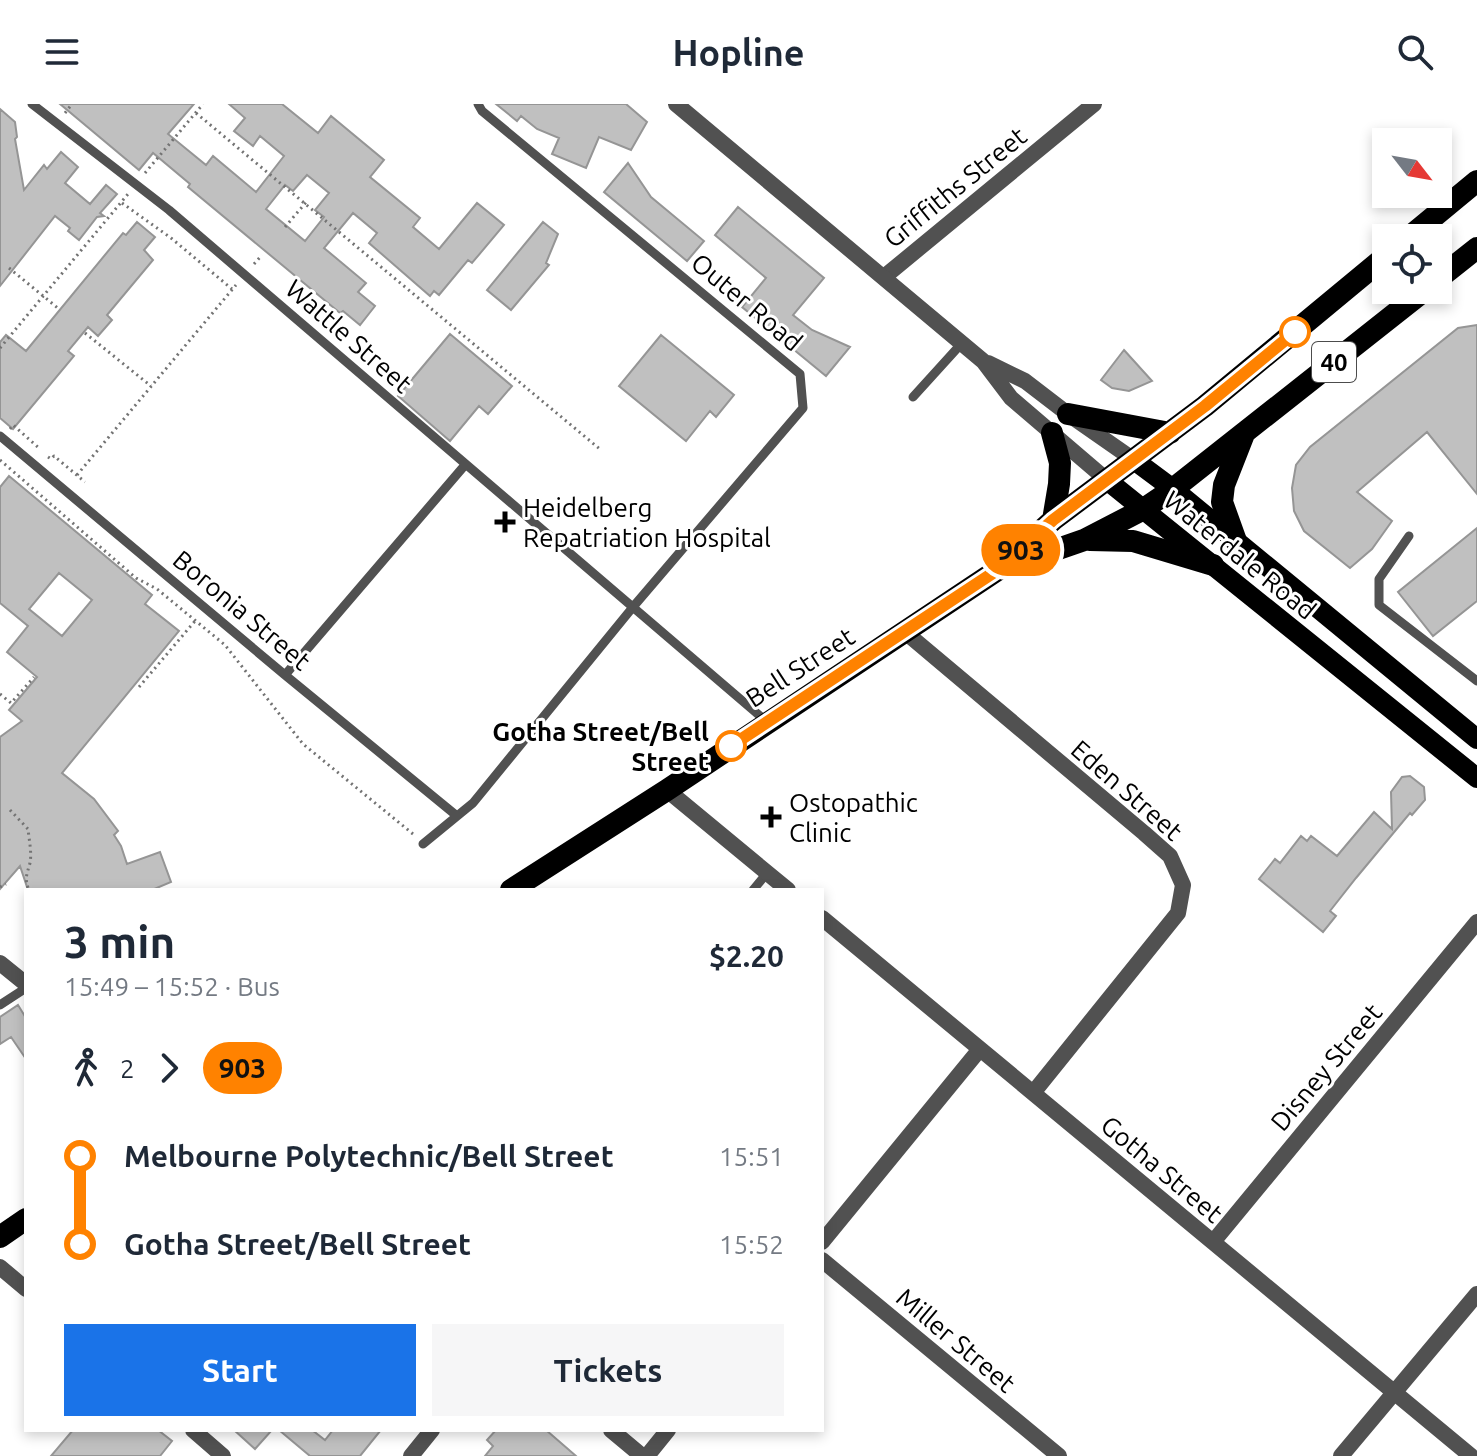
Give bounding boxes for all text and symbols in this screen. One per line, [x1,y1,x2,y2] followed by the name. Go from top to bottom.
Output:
[40,30,84,74] icon: menu
[1393,30,1437,74] icon: search
[672,32,805,73] text: Hopline
[878,121,1032,253] street label: Griffiths Street
[1372,128,1452,208] north arrow
[1372,128,1452,304] map controls
[1372,224,1452,304] button: locate
[686,247,808,357] street label: Outer Road
[280,274,418,398] street label: Wattle Street
[1280,317,1310,347] unlabelled marker
[1312,342,1356,382] road number: 40
[1158,485,1322,625] street label: Waterdale Road
[523,493,771,552] place label: Heidelberg Repatriation Hospital
[494,511,516,533] marker: Heidelberg Repatriation Hospital
[975,524,1067,576] line badge: 903
[997,534,1045,565] text: 903
[168,544,316,676] street label: Boronia Street
[741,621,859,713] street label: Bell Street
[492,717,709,776] place label: Gotha Street/Bell Street
[716,731,746,761] marker: Gotha Street/Bell Street
[1066,734,1188,846] street label: Eden Street
[789,788,918,847] place label: Ostopathic Clinic
[760,806,782,828] marker: Ostopathic Clinic
[64,917,175,966] text: 3 min
[709,939,784,973] text: $2.20
[64,972,280,1001] text: 15:49 – 15:52 · Bus
[1265,998,1387,1136] street label: Disney Street
[64,1046,108,1090] icon: walk
[147,1046,191,1090] icon: forward
[219,1052,266,1083] text: 903
[120,1054,135,1083] text: 2
[1095,1110,1229,1228] street label: Gotha Street
[124,1139,614,1173] text: Melbourne Polytechnic/Bell Street
[719,1142,784,1171] text: 15:51
[124,1227,471,1261] text: Gotha Street/Bell Street
[719,1230,784,1259] text: 15:52
[891,1282,1021,1398] street label: Miller Street
[64,1324,416,1416] button: Start
[432,1324,784,1416] button: Tickets

